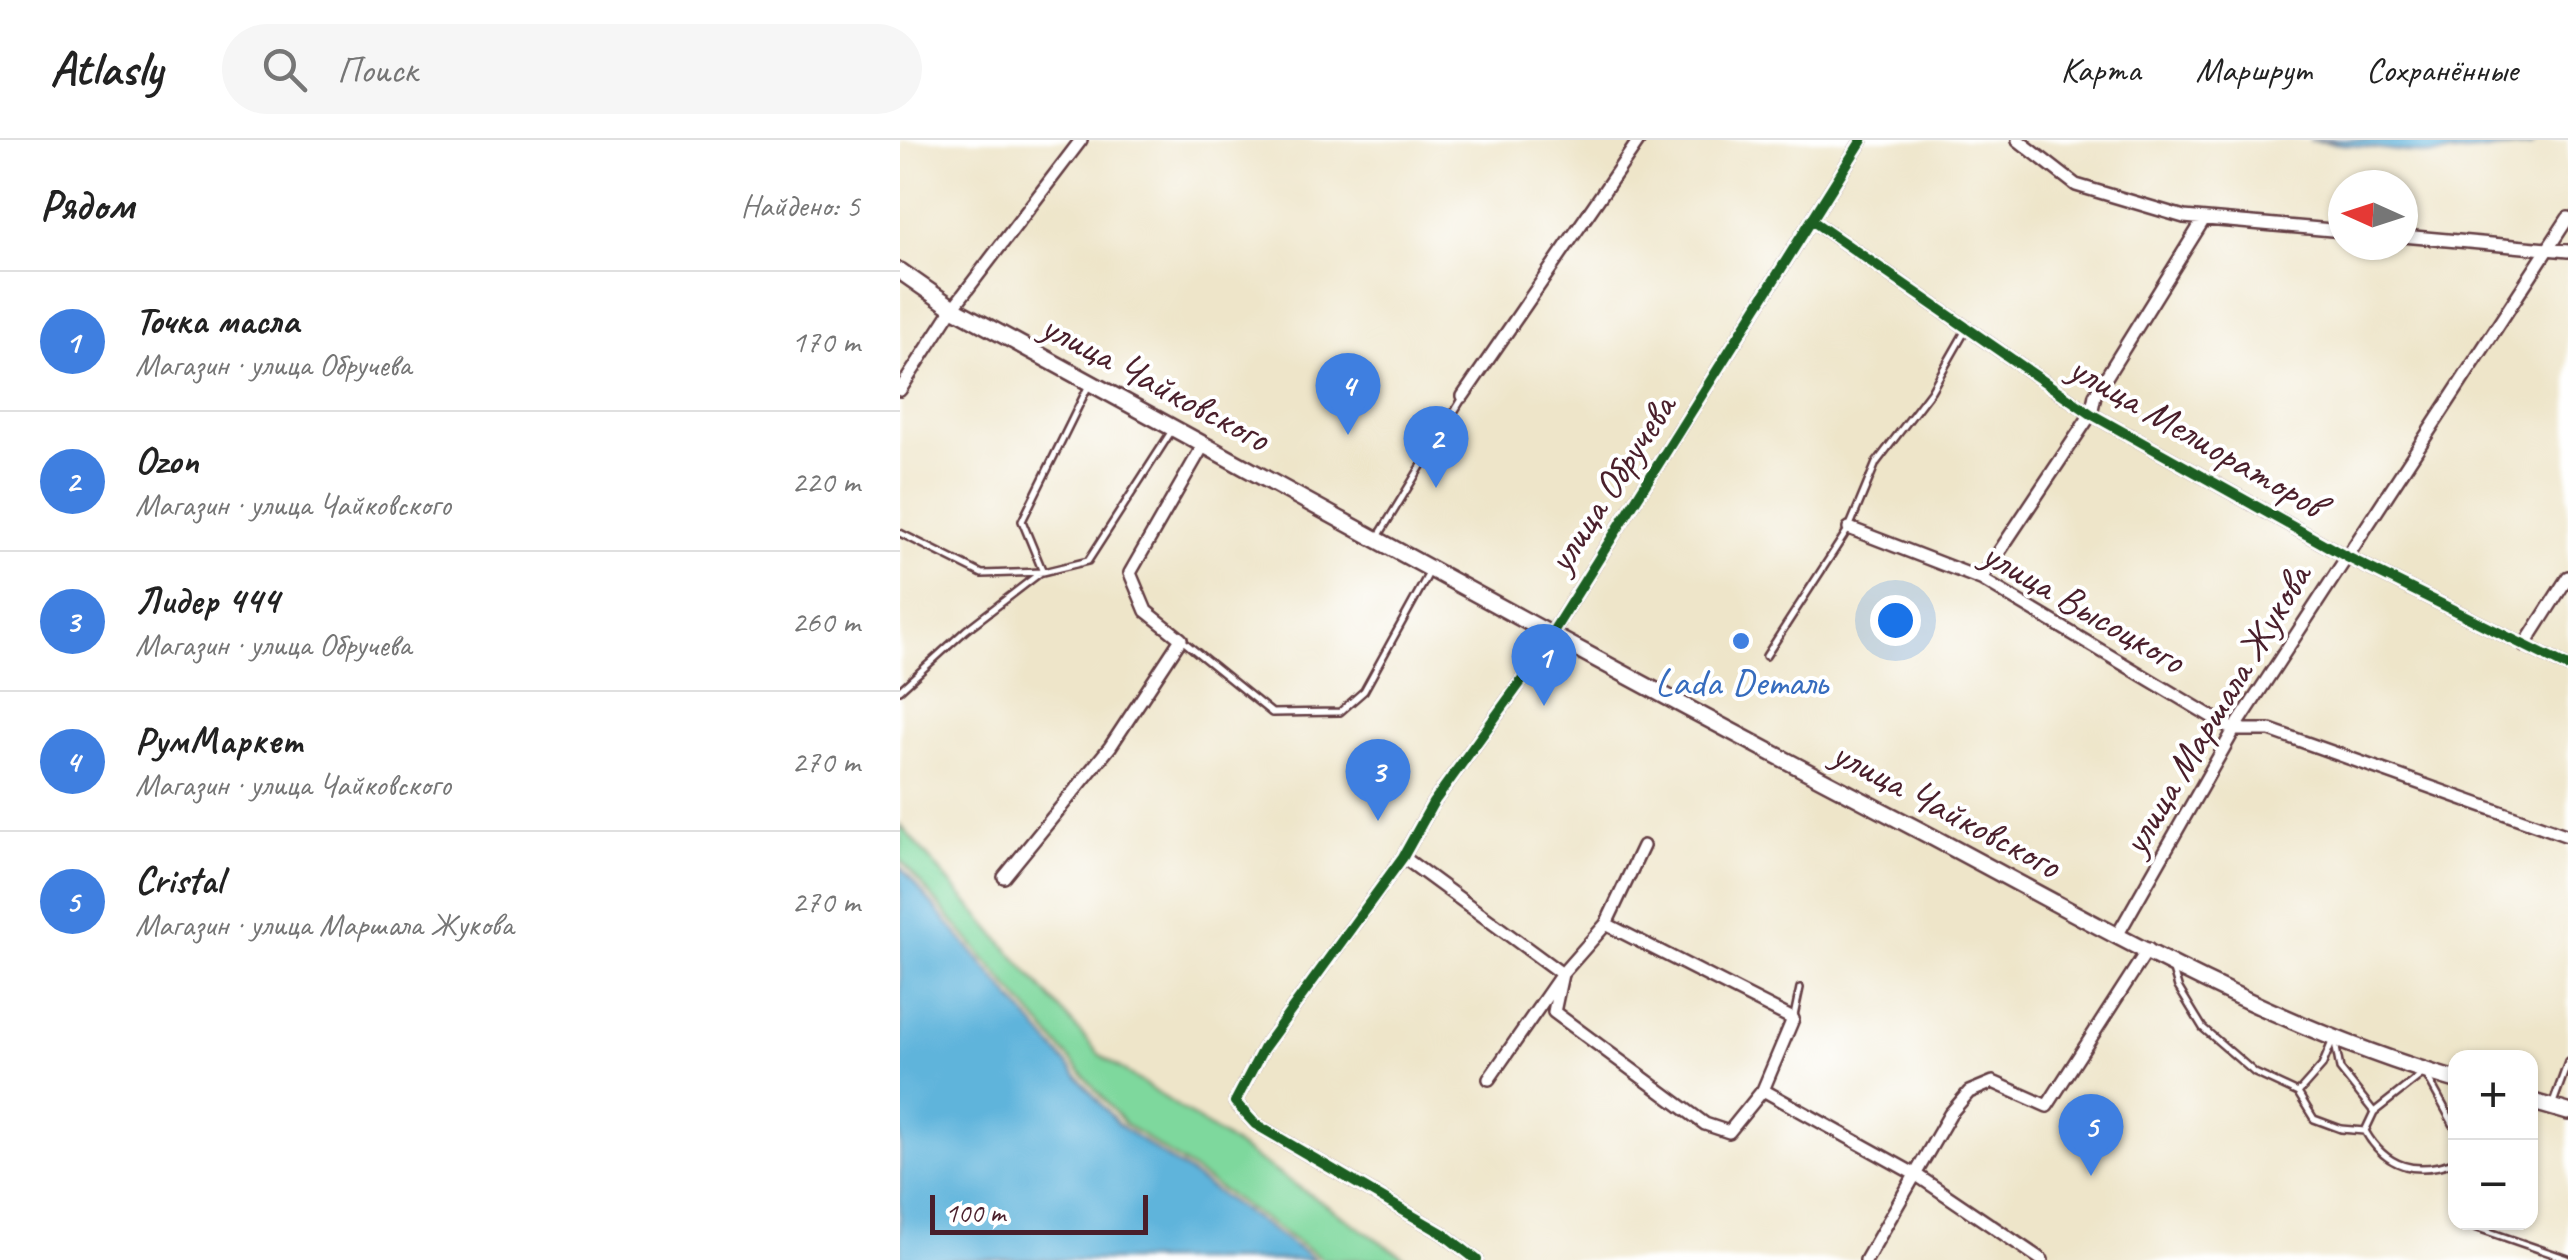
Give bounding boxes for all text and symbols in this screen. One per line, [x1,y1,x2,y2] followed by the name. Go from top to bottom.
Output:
[222,24,922,114] search box
[50,39,162,99] text: Atlasly
[257,42,312,97] icon: search
[337,46,417,93] text: Поиск
[2060,47,2141,92] text: Карта
[2196,47,2311,92] text: Маршрут
[2366,47,2518,92] text: Сохранённые
[2328,170,2418,260] north arrow
[40,179,134,232] text: Рядом
[741,185,860,226] text: Найдено: 5
[135,297,299,344] text: Точка масла
[1031,300,1280,464] street label: улица Чайковского
[65,321,80,362] text: 1
[791,321,860,362] text: 170 m
[2059,342,2340,533] street label: улица Мелиораторов
[135,344,411,385] text: Магазин · улица Обручева
[1316,352,1380,435] pin: 4
[1534,382,1689,583] street label: улица Обручева
[1404,406,1468,488] pin: 2
[135,437,199,484] text: Ozon
[65,461,80,502] text: 2
[791,461,860,502] text: 220 m
[135,484,451,525] text: Магазин · улица Чайковского
[1972,528,2195,686] street label: улица Высоцкого
[2109,552,2324,865] street label: улица Маршала Жукова
[135,577,279,624] text: Лидер 444
[1870,595,1921,646] your location
[65,601,80,642] text: 3
[791,601,860,642] text: 260 m
[135,624,411,665] text: Магазин · улица Обручева
[1512,624,1576,706] pin: 1
[1730,630,1752,652] marker: Lada Dеталь
[1655,657,1830,707] place label: Lada Dеталь
[135,717,301,764] text: РумМаркет
[1822,727,2071,891] street label: улица Чайковского
[1346,738,1410,821] pin: 3
[65,741,80,782] text: 4
[791,741,860,782] text: 270 m
[135,764,451,805] text: Магазин · улица Чайковского
[135,857,223,904] text: Cristal
[66,881,79,922] text: 5
[791,881,860,922] text: 270 m
[135,904,513,945] text: Магазин · улица Маршала Жукова
[2448,1050,2538,1230] map controls
[2448,1050,2538,1140] button: +
[2058,1094,2124,1176] pin: 5
[2448,1140,2538,1230] button: −
[930,1190,1148,1234] scale bar
[945,1195,1005,1230] text: 100 m

